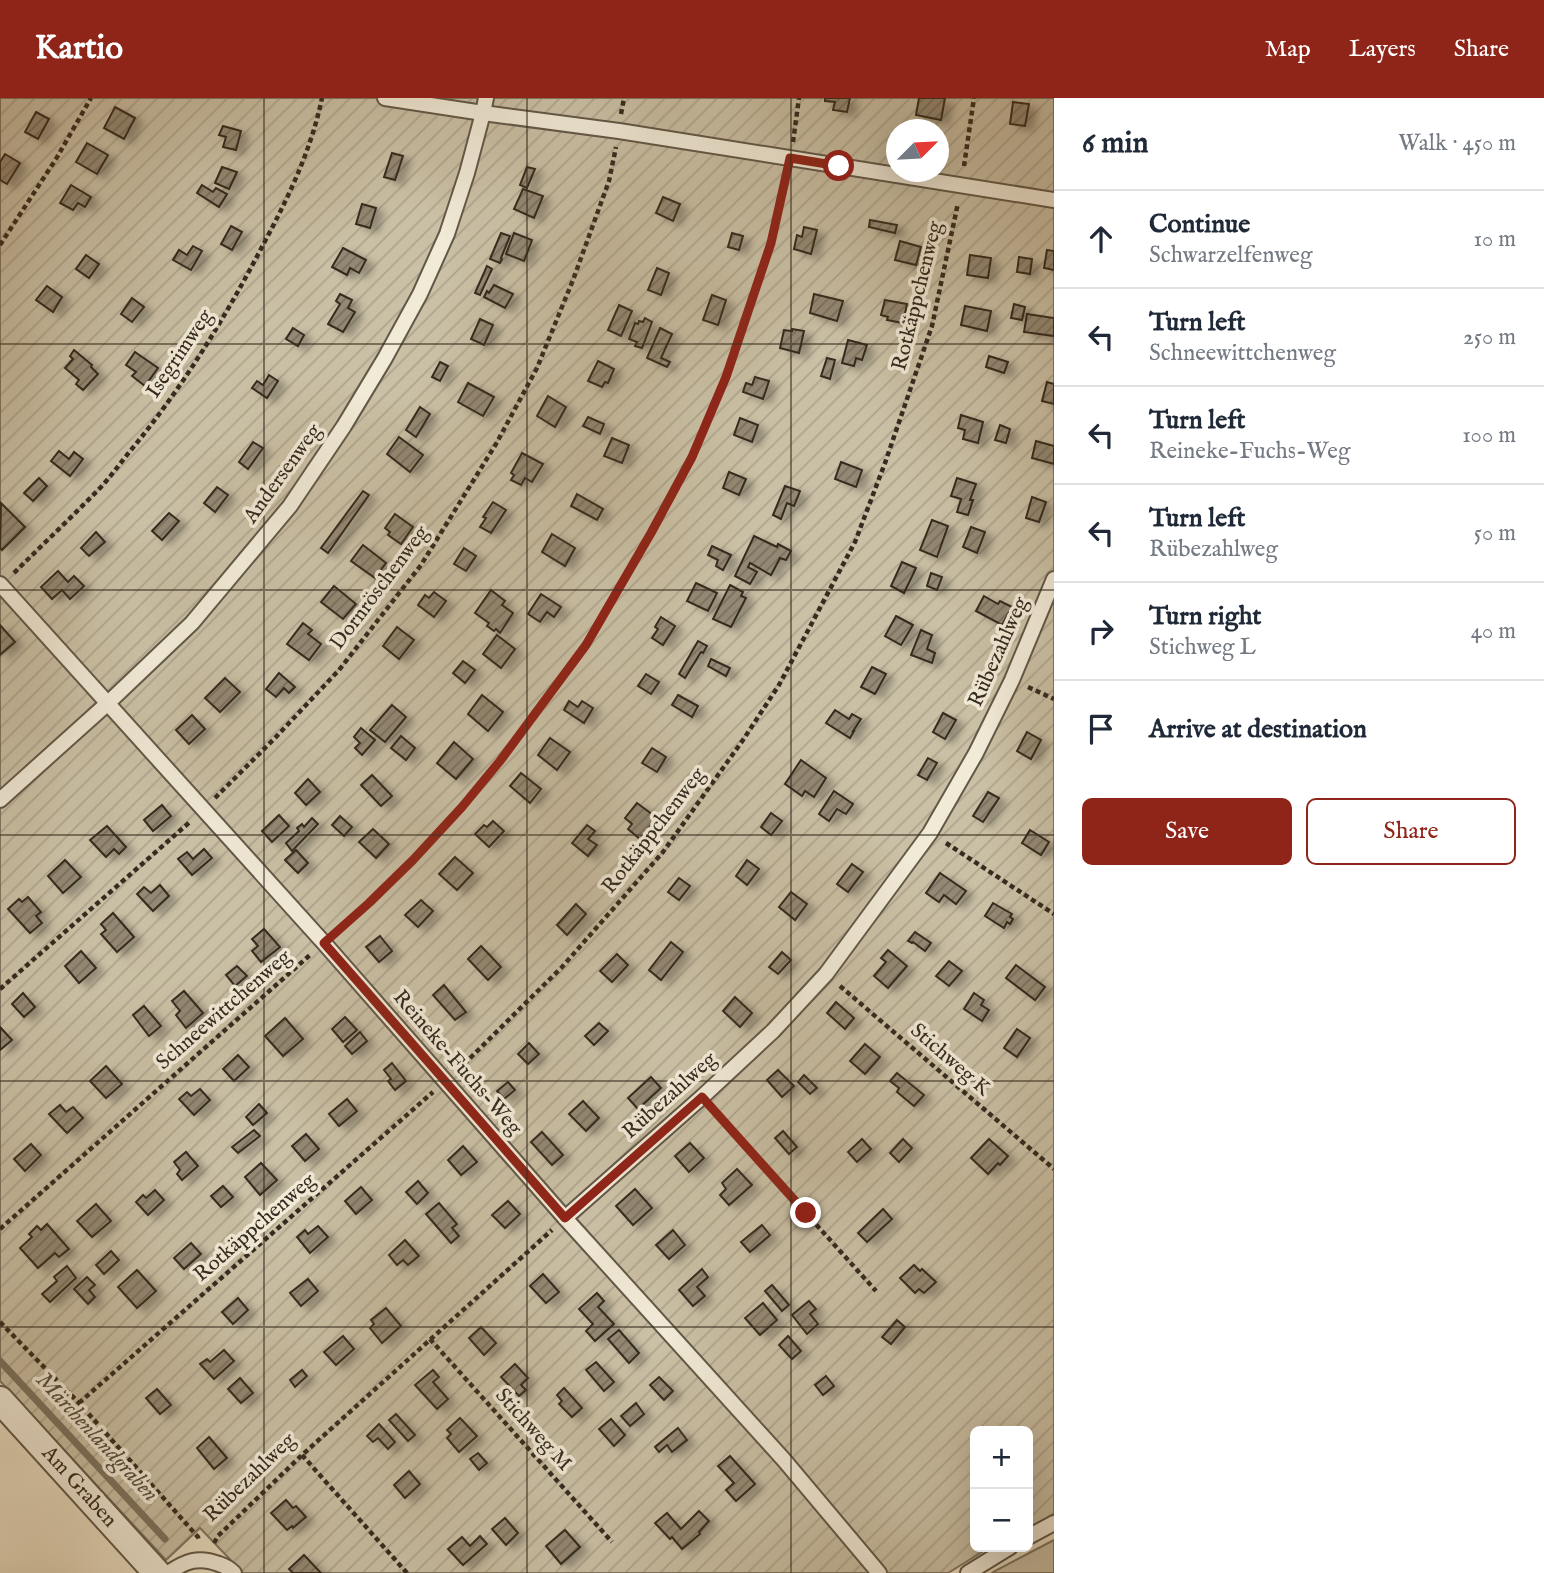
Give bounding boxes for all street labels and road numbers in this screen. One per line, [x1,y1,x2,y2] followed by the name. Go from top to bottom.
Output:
[886,218,950,373] street label: Rotkäppchenweg
[140,304,220,404] street label: Isegrimweg
[237,418,329,530] street label: Andersenweg
[324,520,436,656] street label: Dornröschenweg
[963,592,1036,711] street label: Rübezahlweg
[596,762,712,900] street label: Rotkäppchenweg
[151,943,298,1076] street label: Schneewittchenweg
[386,985,528,1142] street label: Reineke-Fuchs-Weg
[904,1018,996,1103] street label: Stichweg K
[617,1046,723,1145] street label: Rübezahlweg
[188,1167,322,1288] street label: Rotkäppchenweg
[489,1383,577,1477] street label: Stichweg M
[198,1427,302,1529] street label: Rübezahlweg
[35,1440,123,1533] street label: Am Graben

